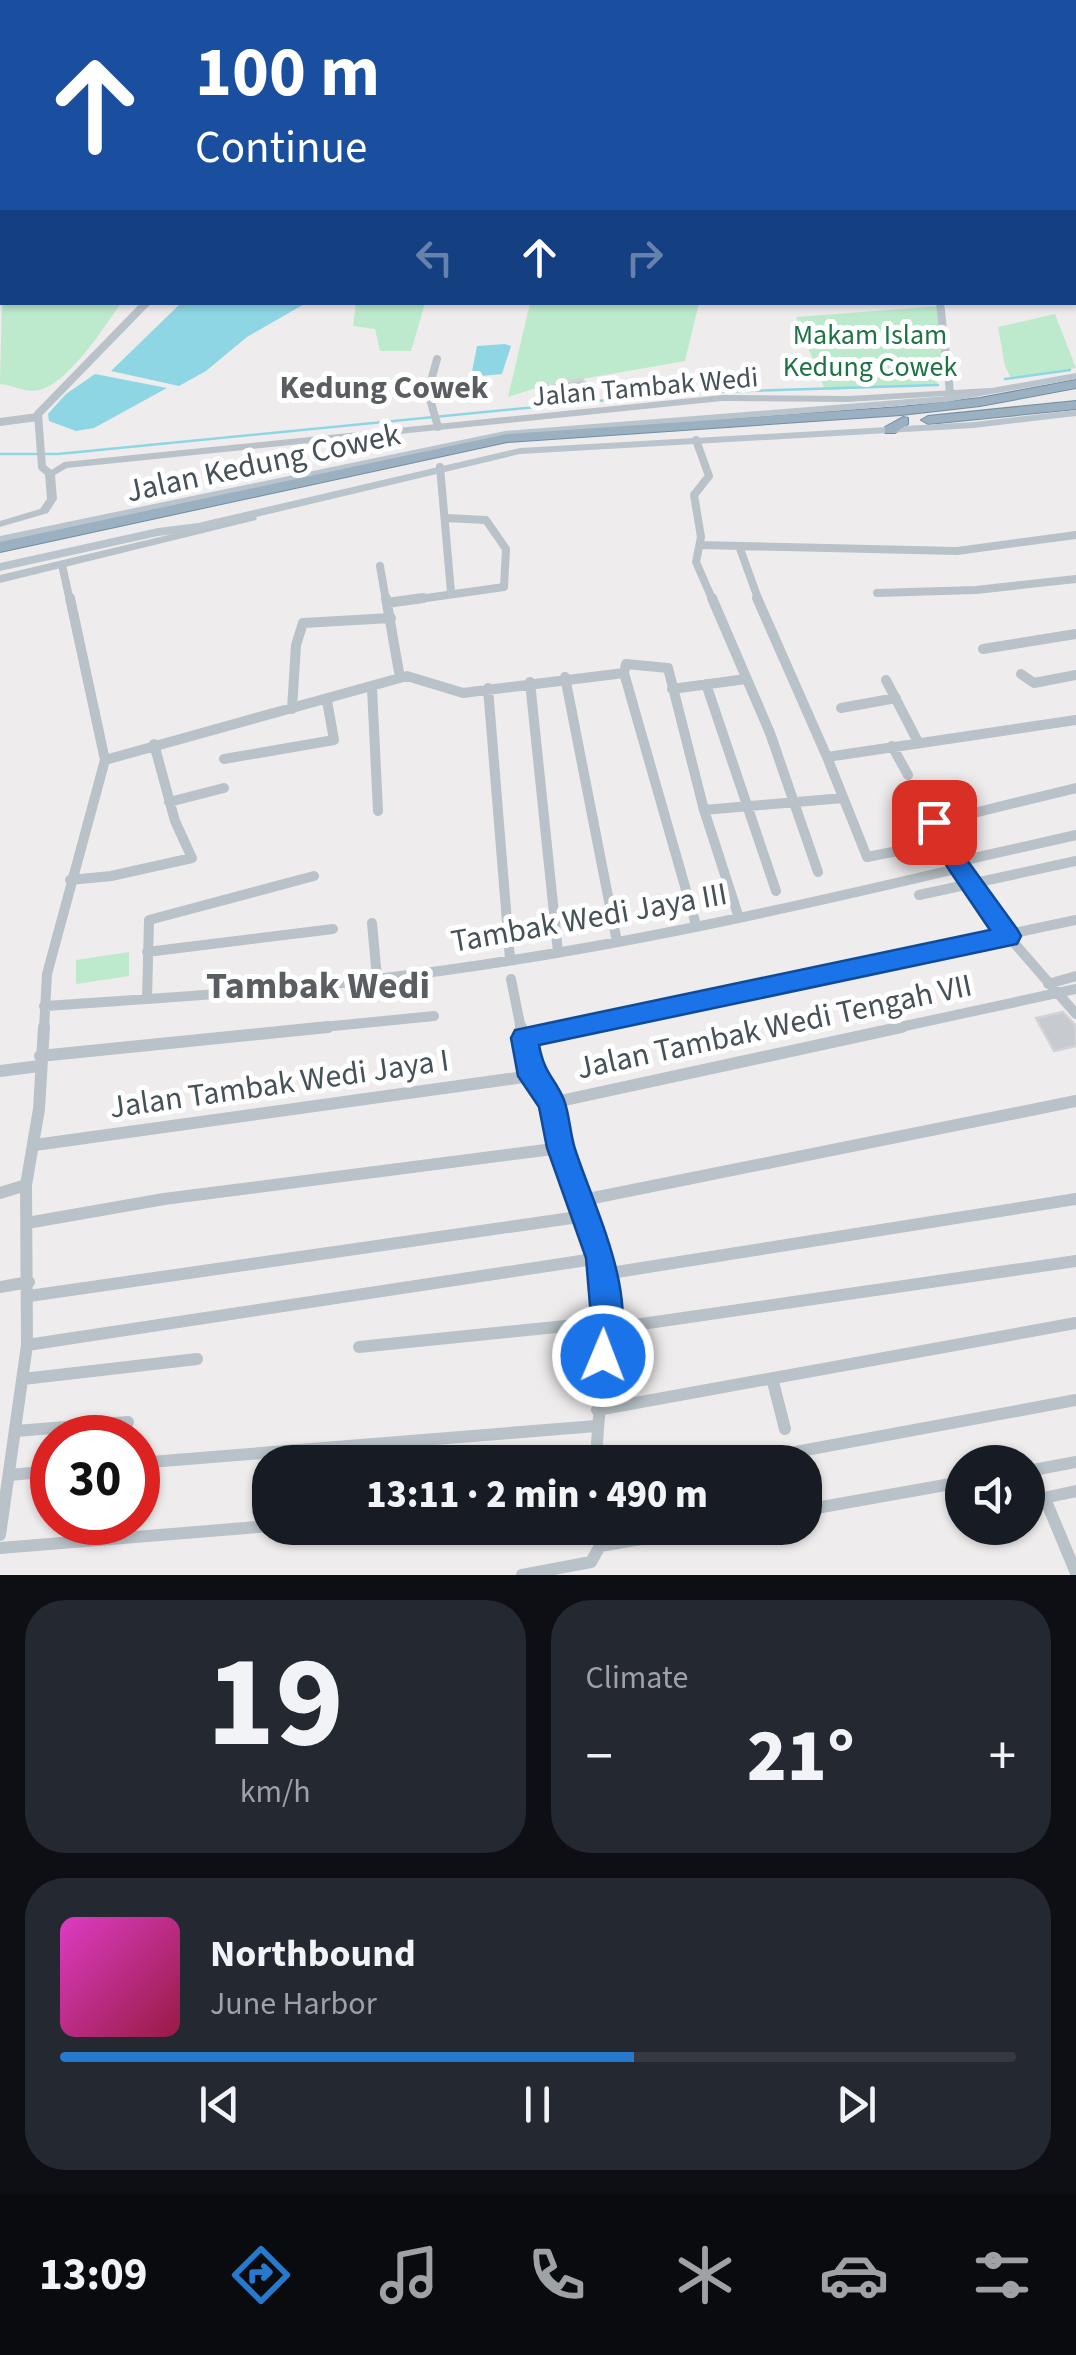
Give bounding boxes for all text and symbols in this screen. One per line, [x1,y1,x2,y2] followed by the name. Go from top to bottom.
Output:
[195,23,380,123] text: 100 m
[30,40,160,170] icon: ahead
[195,116,367,180] text: Continue
[407,230,462,285] icon: left
[512,230,567,285] icon: ahead
[617,230,672,285] icon: right
[783,315,957,387] park label: Makam Islam Kedung Cowek
[530,357,760,417] street label: Jalan Tambak Wedi
[280,365,489,411] district label: Kedung Cowek
[122,411,405,514] street label: Jalan Kedung Cowek
[892,780,977,865] pin
[907,795,962,850] icon: arrive
[447,871,731,965] street label: Tambak Wedi Jaya III
[206,959,430,1013] district label: Tambak Wedi
[572,963,976,1091] street label: Jalan Tambak Wedi Tengah VII
[106,1037,452,1131] street label: Jalan Tambak Wedi Jaya I
[551,1304,655,1408] position arrow
[30,1415,160,1545] speed limit sign: 30
[945,1445,1045,1545] map controls
[945,1445,1045,1545] button: sound
[366,1468,708,1522] text: 13:11 · 2 min · 490 m
[207,1611,344,1796] text: 19
[586,1655,688,1701] text: Climate
[747,1703,855,1810] text: 21°
[586,1718,613,1796] text: −
[989,1718,1016,1796] text: +
[240,1769,311,1815] text: km/h
[210,1927,416,1981] text: Northbound
[210,1981,377,2027] text: June Harbor
[192,2077,247,2132] icon: previous
[510,2077,565,2132] icon: pause
[829,2077,884,2132] icon: next
[226,2240,296,2310] icon: directions
[374,2240,444,2310] icon: music
[522,2240,592,2310] icon: phone
[670,2240,740,2310] icon: climate
[819,2240,889,2310] icon: car
[967,2240,1037,2310] icon: filters
[39,2243,148,2307] text: 13:09

